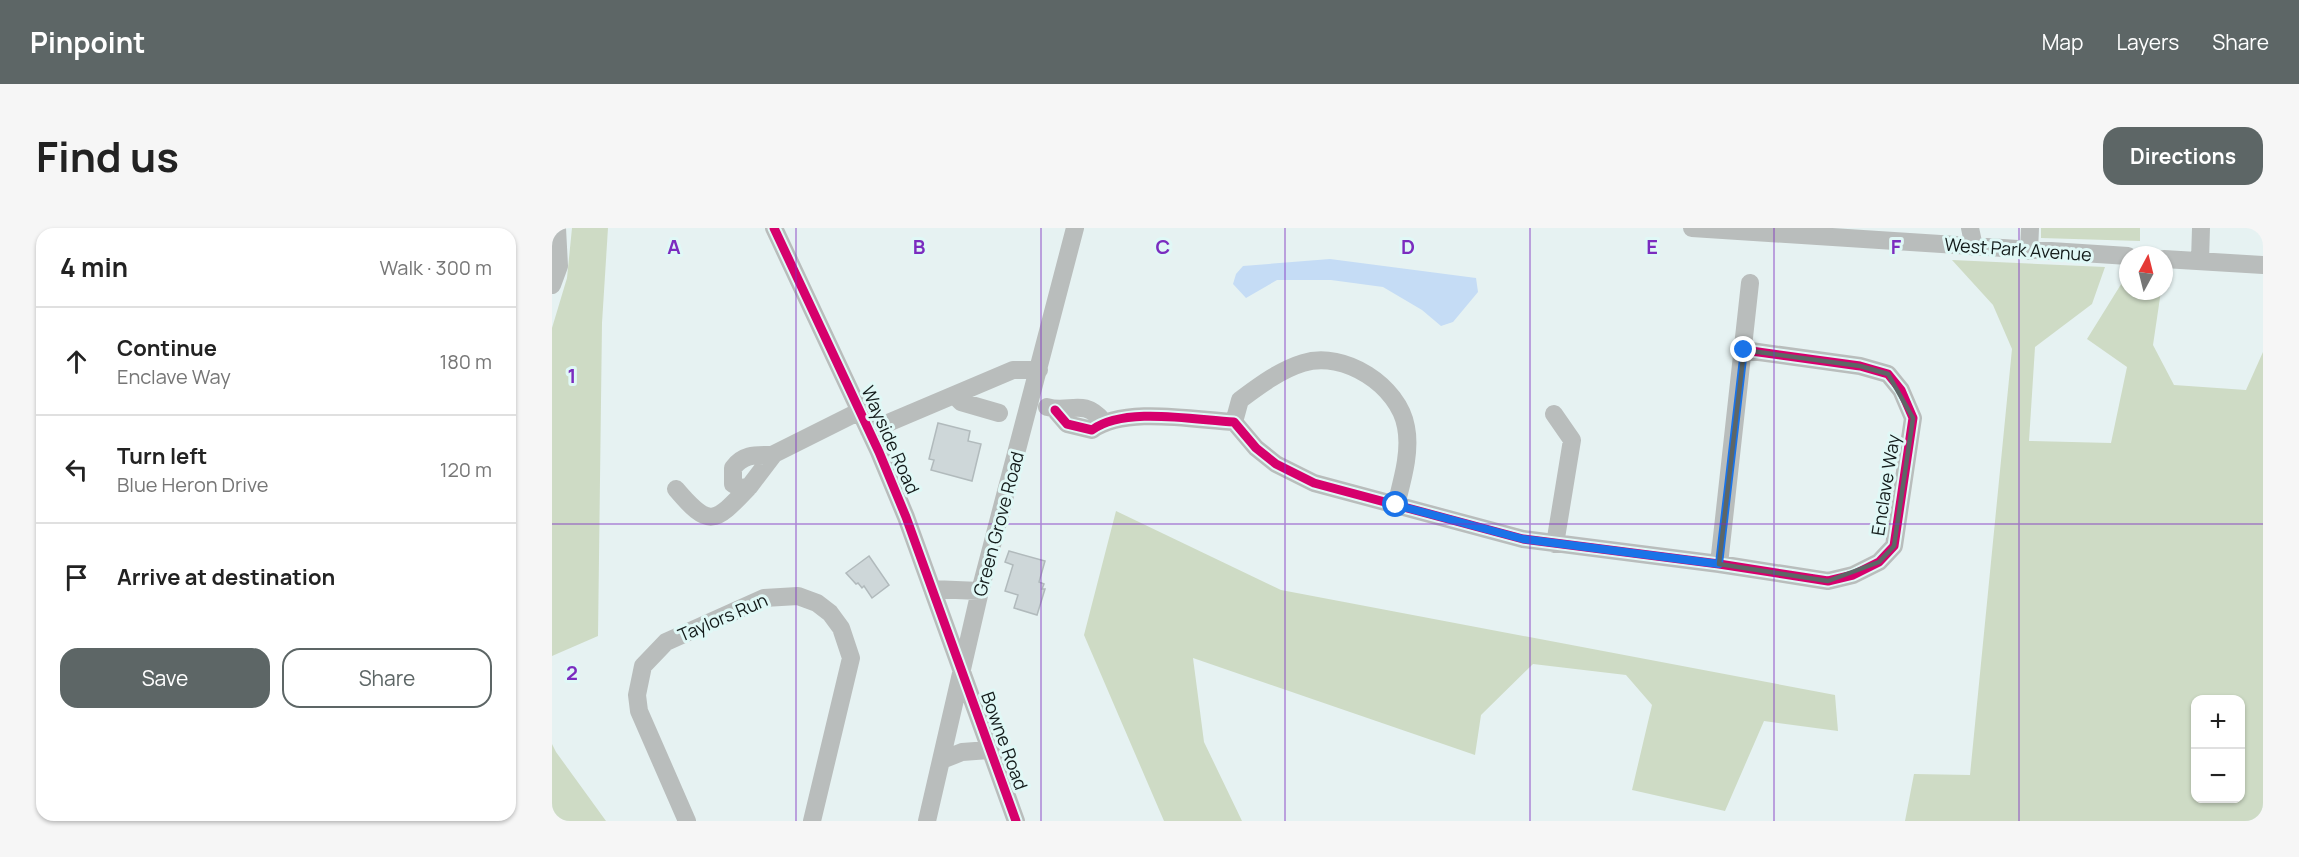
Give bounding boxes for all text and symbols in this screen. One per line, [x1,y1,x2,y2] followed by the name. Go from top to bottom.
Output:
[30,23,145,61] text: Pinpoint
[2042,28,2083,56] text: Map
[2116,28,2179,56] text: Layers
[2212,28,2269,56] text: Share
[36,127,179,185] text: Find us
[2103,127,2263,185] button: Directions
[1944,232,2093,266] street label: West Park Avenue
[667,233,681,260] text: A
[913,233,926,260] text: B
[1156,233,1170,260] text: C
[1401,233,1415,260] text: D
[1646,233,1658,260] text: E
[1891,233,1902,260] text: F
[2119,246,2173,300] north arrow
[60,249,128,285] text: 4 min
[380,254,492,281] text: Walk · 300 m
[117,333,217,363] text: Continue
[1730,336,1756,362] route end
[60,345,93,378] icon: ahead
[439,348,492,375] text: 180 m
[568,362,576,389] text: 1
[117,363,231,390] text: Enclave Way
[856,382,925,498] street label: Wayside Road
[1865,432,1905,537] street label: Enclave Way
[117,441,207,471] text: Turn left
[967,449,1029,599] street label: Green Grove Road
[60,453,93,486] icon: left
[440,456,492,483] text: 120 m
[117,471,268,498] text: Blue Heron Drive
[1382,491,1408,517] route start
[60,561,93,594] icon: arrive
[117,562,335,592] text: Arrive at destination
[674,587,771,647] street label: Taylors Run
[60,648,270,708] button: Save
[282,648,492,708] button: Share
[566,659,578,686] text: 2
[976,688,1034,793] street label: Bowne Road
[2191,695,2245,803] map controls
[2191,695,2245,749] button: +
[2191,749,2245,803] button: −

